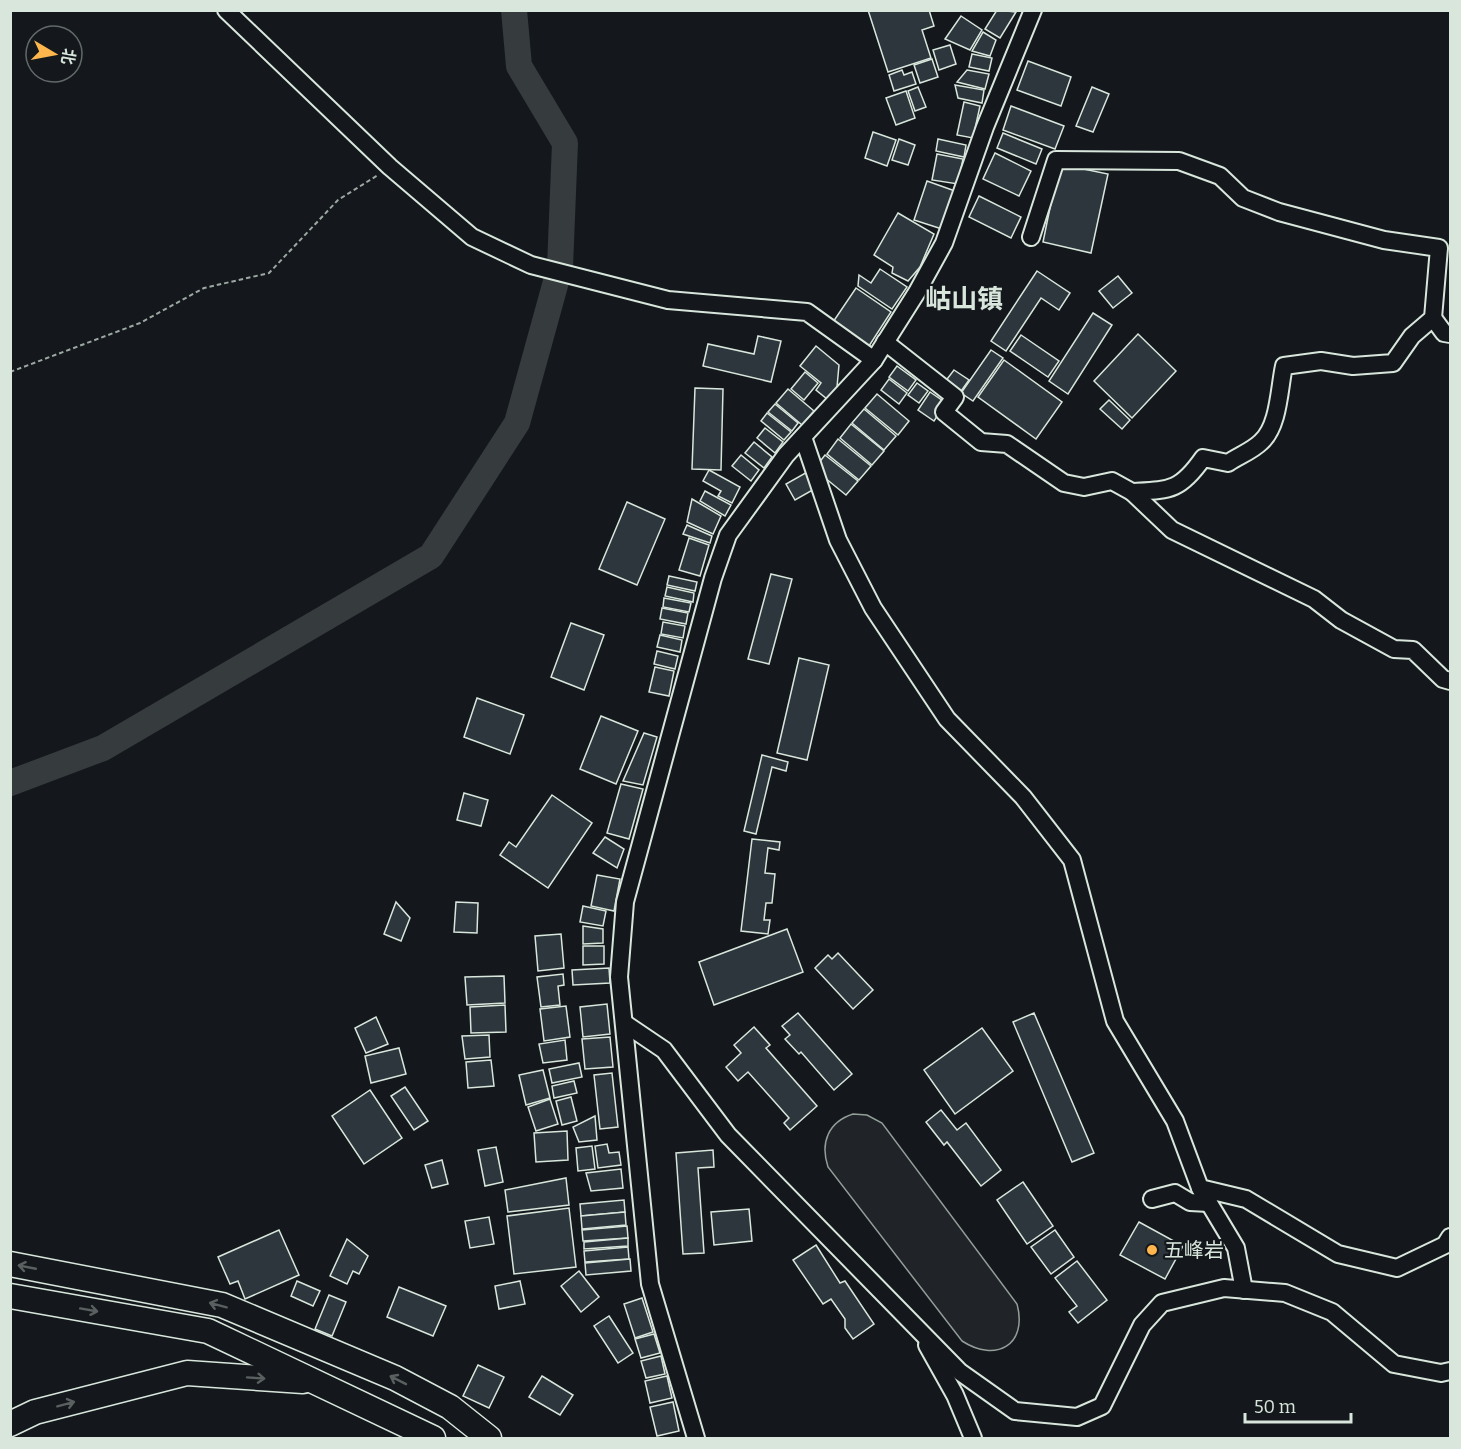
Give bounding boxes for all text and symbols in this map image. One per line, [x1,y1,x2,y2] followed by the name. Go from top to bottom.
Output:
[24,24,84,84] north arrow
[58,47,79,66] text: 北
[925,284,1003,315] district label: 岵山镇
[1164,1238,1224,1262] place label: 五峰岩
[1145,1243,1159,1257] marker: 五峰岩
[18,1261,38,1272] one-way arrow
[209,1299,228,1311] one-way arrow
[78,1305,98,1316] one-way arrow
[246,1373,266,1384] one-way arrow
[390,1373,408,1385] one-way arrow
[1245,1386,1352,1424] scale bar
[1254,1396,1296,1418] text: 50 m
[56,1398,75,1410] one-way arrow

